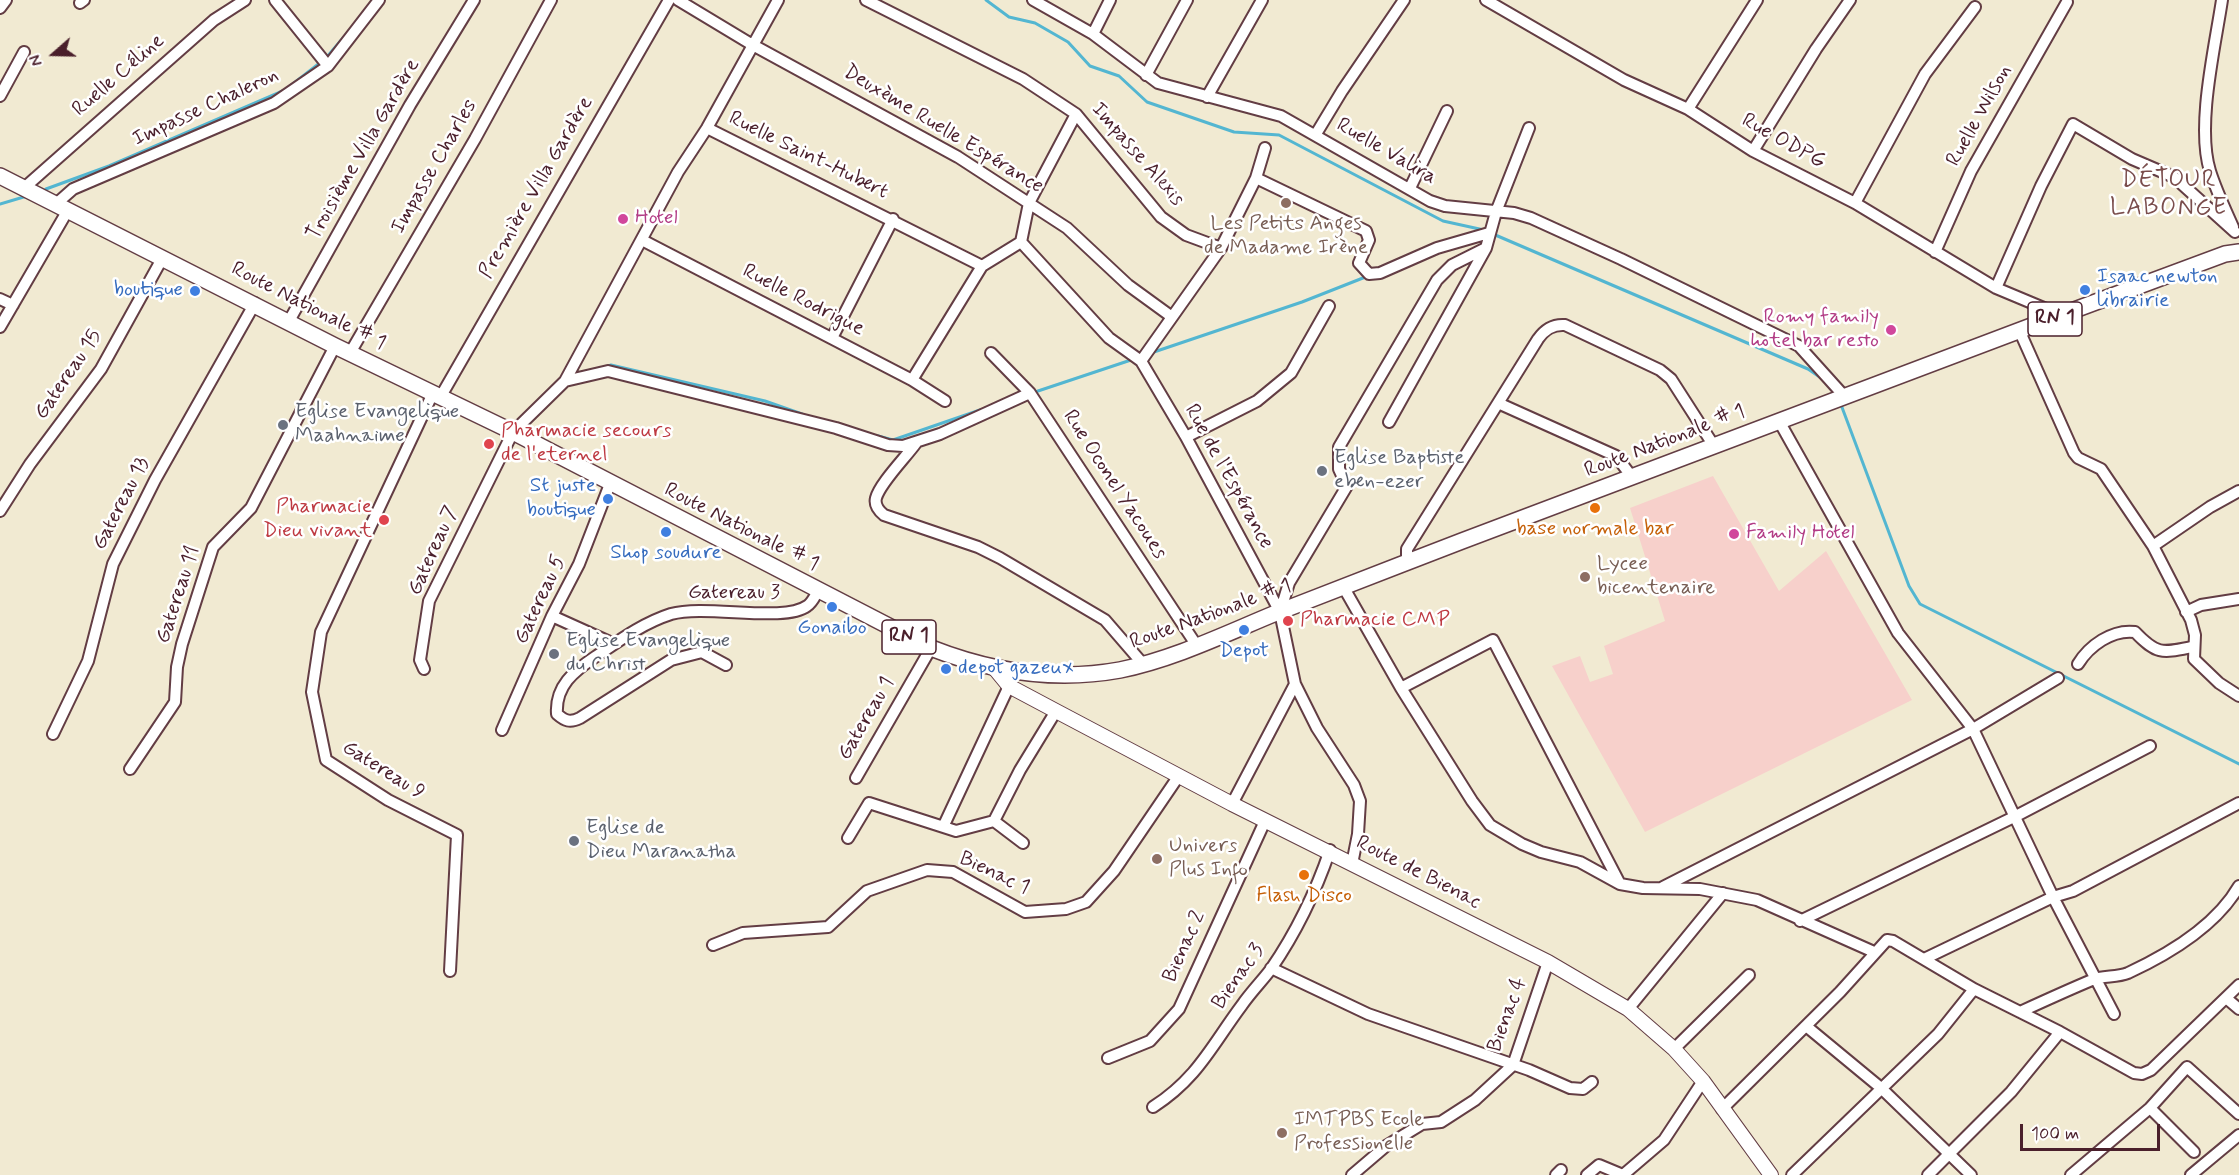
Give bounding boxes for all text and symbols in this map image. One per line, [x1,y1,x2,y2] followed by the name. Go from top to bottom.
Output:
[24,24,84,84] north arrow
[68,29,170,123] street label: Ruelle Céline
[25,52,48,69] text: N
[302,55,426,245] street label: Troisième Villa Gardère
[838,60,1048,200] street label: Deuxème Ruelle Espérance
[1942,61,2018,171] street label: Ruelle Wilson
[129,63,283,153] street label: Impasse Chaleron
[475,92,599,284] street label: Première Villa Gardère
[386,95,484,239] street label: Impasse Charles
[1085,98,1189,212] street label: Impasse Alexis
[724,106,892,206] street label: Ruelle Saint-Hubert
[1737,109,1829,175] street label: Rue ODPG
[1331,113,1441,191] street label: Ruelle Valira
[2111,167,2227,223] district label: DÉTOUR LABONGE
[1279,196,1293,210] marker: Les Petits Anges de Madame Irène
[635,206,678,232] place label: Hotel
[616,212,630,226] marker: Hotel
[1204,212,1368,262] place label: Les Petits Anges de Madame Irène
[227,257,389,357] street label: Route Nationale # 1
[738,259,868,343] street label: Ruelle Rodrigue
[2097,265,2218,315] place label: Isaac newton librairie
[114,278,183,304] place label: boutique
[2078,283,2092,297] marker: Isaac newton librairie
[188,284,202,298] marker: boutique
[2028,302,2082,336] road number: RN 1
[1751,305,1879,355] place label: Romy family hotel bar resto
[1884,323,1898,337] marker: Romy family hotel bar resto
[30,325,108,425] street label: Gatereau 15
[295,400,459,450] place label: Eglise Evangelique Maahnaime
[1178,400,1278,554] street label: Rue de l'Espérance
[1581,400,1749,484] street label: Route Nationale # 1
[1056,406,1172,564] street label: Rue Oconel Yacoues
[276,418,290,432] marker: Eglise Evangelique Maahnaime
[501,419,672,469] place label: Pharmacie secours de l'eternel
[482,437,496,451] marker: Pharmacie secours de l'eternel
[1334,446,1465,496] place label: Eglise Baptiste eben-ezer
[88,453,156,555] street label: Gatereau 13
[1315,464,1329,478] marker: Eglise Baptiste eben-ezer
[527,474,596,524] place label: St juste boutique
[660,478,822,578] street label: Route Nationale # 1
[601,492,615,506] marker: St juste boutique
[263,495,372,545] place label: Pharmacie Dieu vivant
[1588,501,1602,515] marker: base normale bar
[403,502,465,600] street label: Gatereau 7
[377,513,391,527] marker: Pharmacie Dieu vivant
[1516,517,1674,543] place label: base normale bar
[1746,521,1855,547] place label: Family Hotel
[659,525,673,539] marker: Shop soudure
[1727,527,1741,541] marker: Family Hotel
[610,541,722,567] place label: Shop soudure
[151,543,207,647] street label: Gatereau 11
[509,552,573,648] street label: Gatereau 5
[1597,552,1715,602] place label: Lycee bicentenaire
[1578,570,1592,584] marker: Lycee bicentenaire
[1127,574,1295,656] street label: Route Nationale # 1
[688,581,780,607] street label: Gatereau 3
[825,600,839,614] marker: Gonaibo
[1300,608,1450,634] place label: Pharmacie CMP
[1281,614,1295,628] marker: Pharmacie CMP
[797,616,867,642] place label: Gonaibo
[882,620,936,654] road number: RN 1
[1237,623,1251,637] marker: Depot
[566,629,730,679] place label: Eglise Evangelique du Christ
[1219,639,1269,665] place label: Depot
[547,647,561,661] marker: Eglise Evangelique du Christ
[958,656,1074,682] place label: depot gazeux
[939,662,953,676] marker: depot gazeux
[833,673,901,765] street label: Gatereau 1
[337,736,429,806] street label: Gatereau 9
[586,816,736,866] place label: Eglise de Dieu Maranatha
[1351,831,1485,915] street label: Route de Bienac
[567,834,581,848] marker: Eglise de Dieu Maranatha
[1169,834,1248,884] place label: Univers Plus Info
[955,847,1033,901] street label: Bienac 1
[1150,852,1164,866] marker: Univers Plus Info
[1297,868,1311,882] marker: Flash Disco
[1256,884,1352,910] place label: Flash Disco
[1158,907,1212,987] street label: Bienac 2
[1207,939,1271,1015] street label: Bienac 3
[1483,974,1533,1056] street label: Bienac 4
[1294,1108,1424,1158] place label: IMTPBS Ecole Professionelle
[2023,1112,2162,1150] scale bar
[2031,1122,2079,1146] text: 100 m
[1275,1126,1289,1140] marker: IMTPBS Ecole Professionelle

